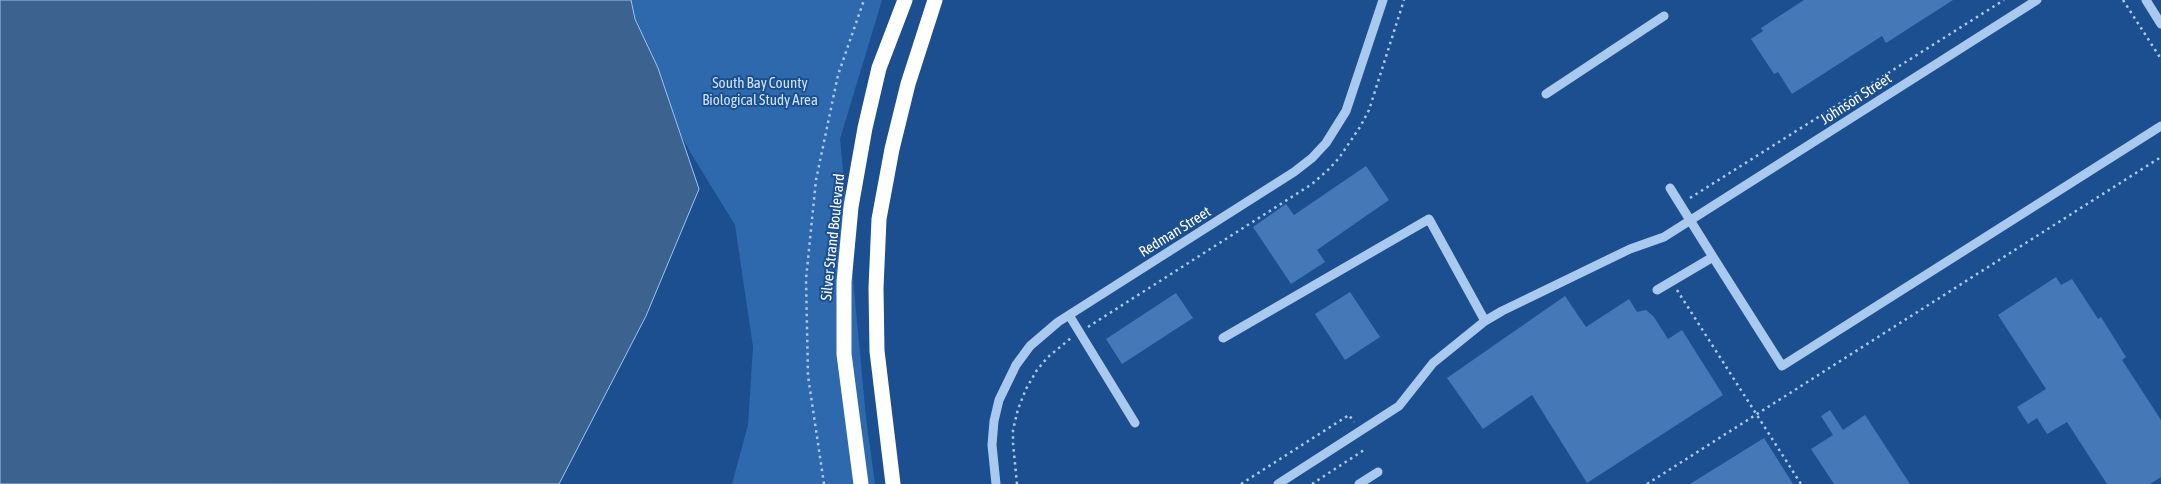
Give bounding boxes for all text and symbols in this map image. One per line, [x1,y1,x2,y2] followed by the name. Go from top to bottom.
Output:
[1817,69,1895,129] street label: Johnson Street
[702,74,818,109] park label: South Bay County Biological Study Area
[817,173,849,301] street label: Silver Strand Boulevard
[1136,203,1214,261] street label: Redman Street

